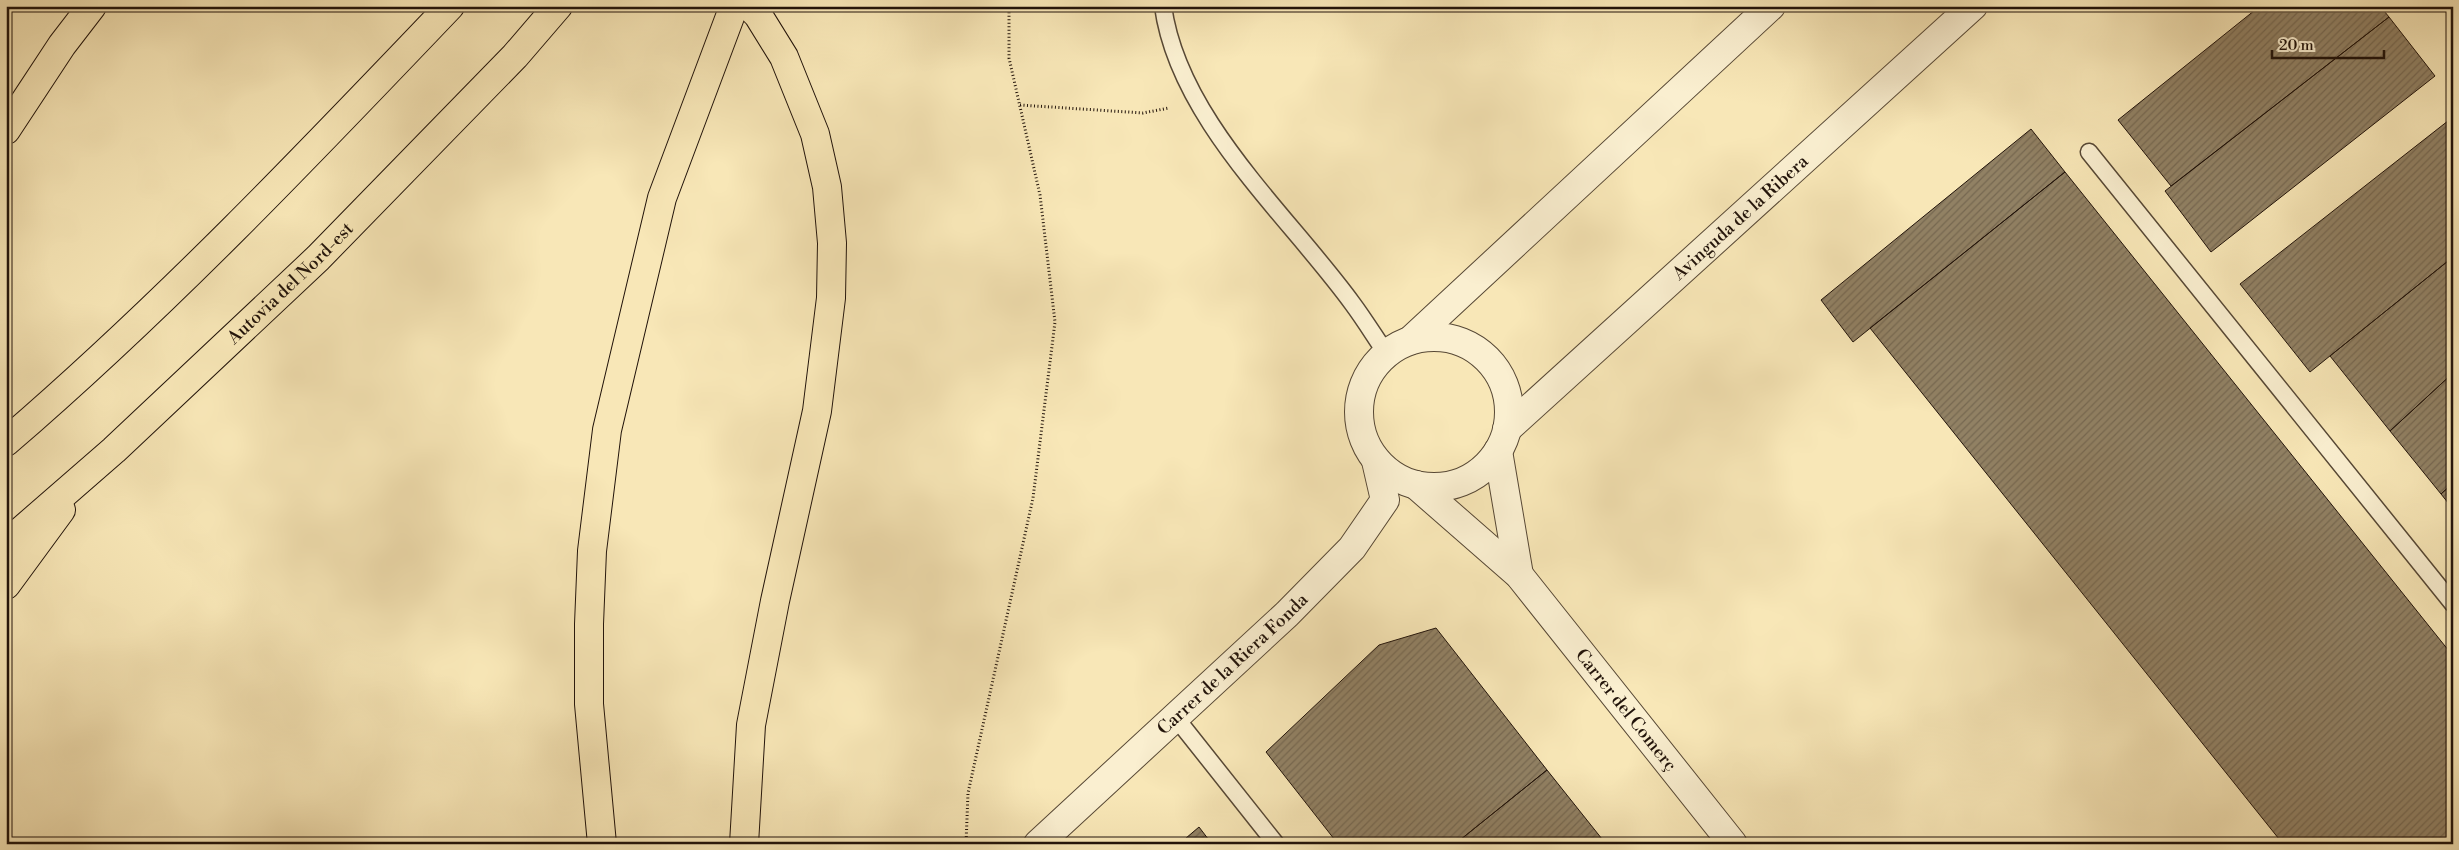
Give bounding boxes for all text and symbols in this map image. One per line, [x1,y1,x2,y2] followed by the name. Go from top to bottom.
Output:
[2272,28,2384,60] scale bar
[2279,36,2314,55] text: 20 m
[1667,149,1814,285] street label: Avinguda de la Ribera
[222,217,359,350] street label: Autovia del Nord-est
[1152,588,1313,740] street label: Carrer de la Riera Fonda
[1570,644,1682,776] street label: Carrer del Comerç

